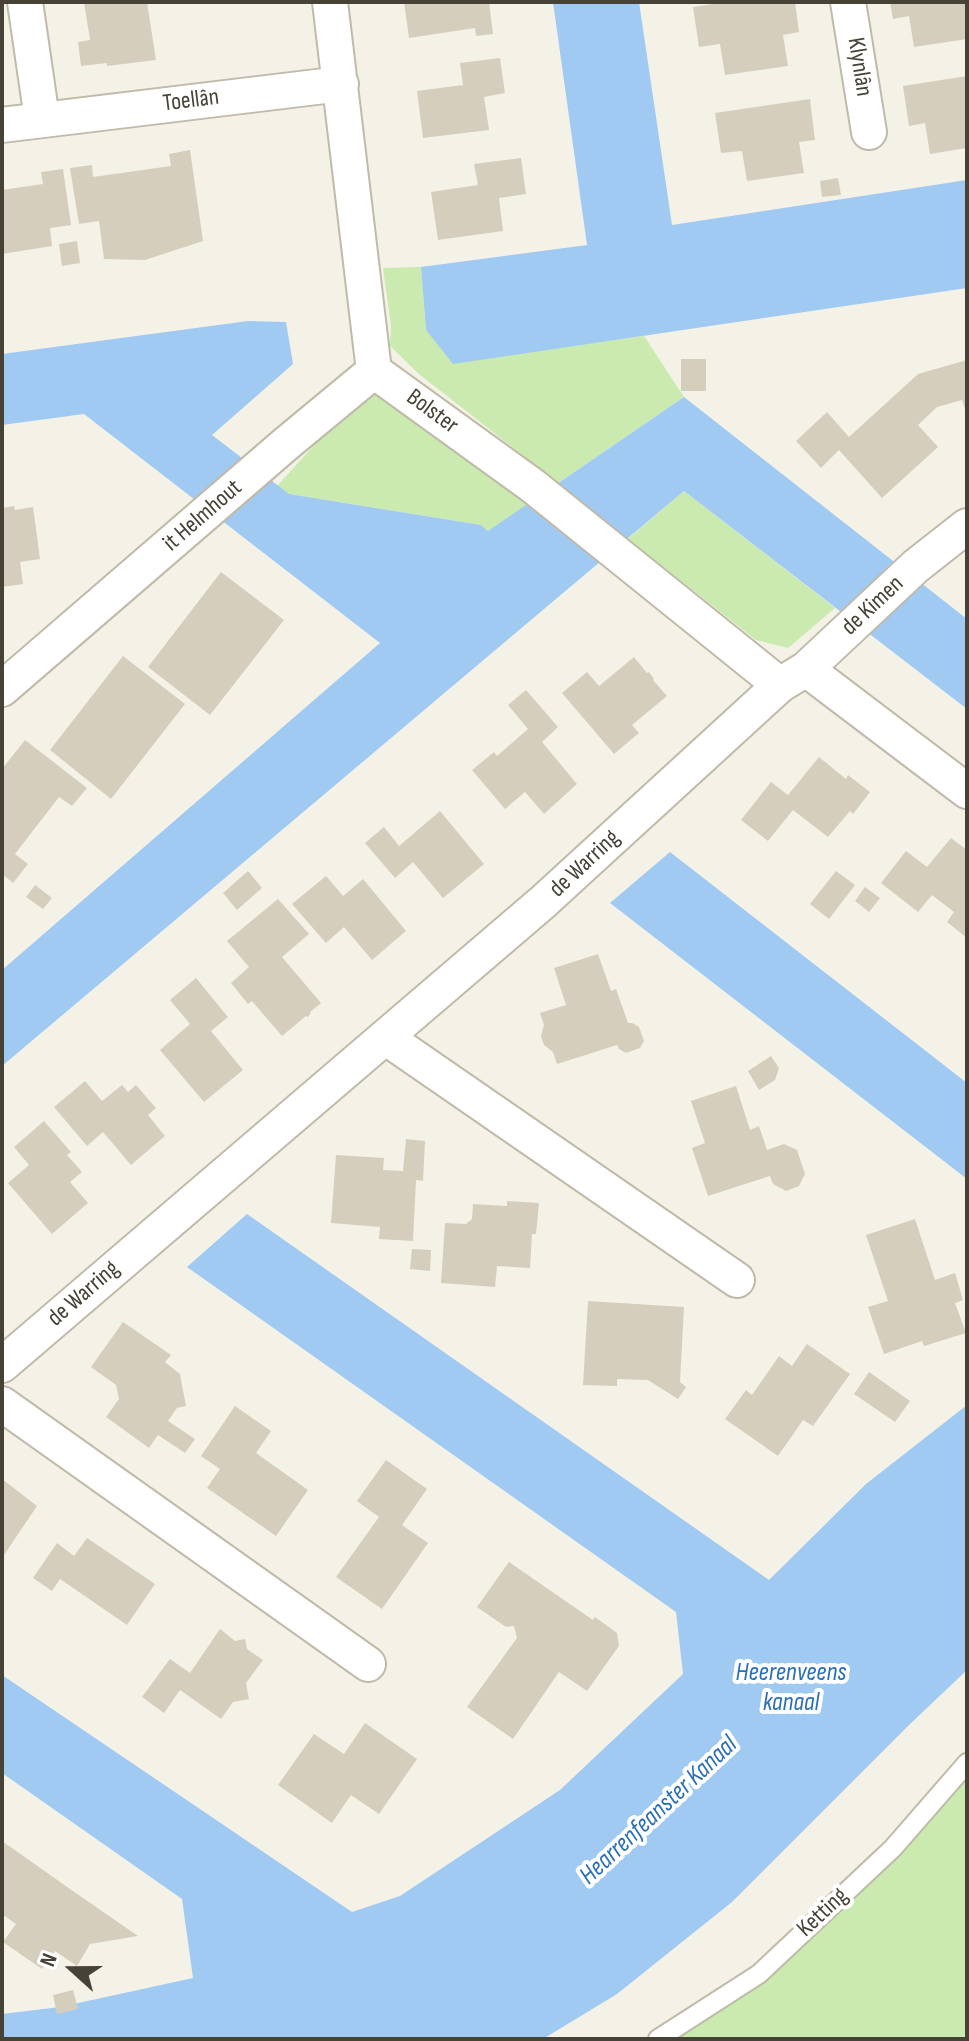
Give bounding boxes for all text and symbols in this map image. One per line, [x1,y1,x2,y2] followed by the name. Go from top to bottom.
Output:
[840,36,878,98] street label: Klynlân
[161,83,221,119] street label: Toellân
[400,383,464,441] street label: Bolster
[158,474,248,558] street label: it Helmhout
[836,570,910,642] street label: de Kimen
[544,824,626,904] street label: de Warring
[42,1255,126,1333] street label: de Warring
[736,1657,846,1718] water label: Heerenveens kanaal
[574,1730,744,1892] water label: Hearrenfeanster Kanaal
[792,1882,854,1944] street label: Ketting
[32,1929,112,2009] north arrow
[34,1950,64,1971] text: N

